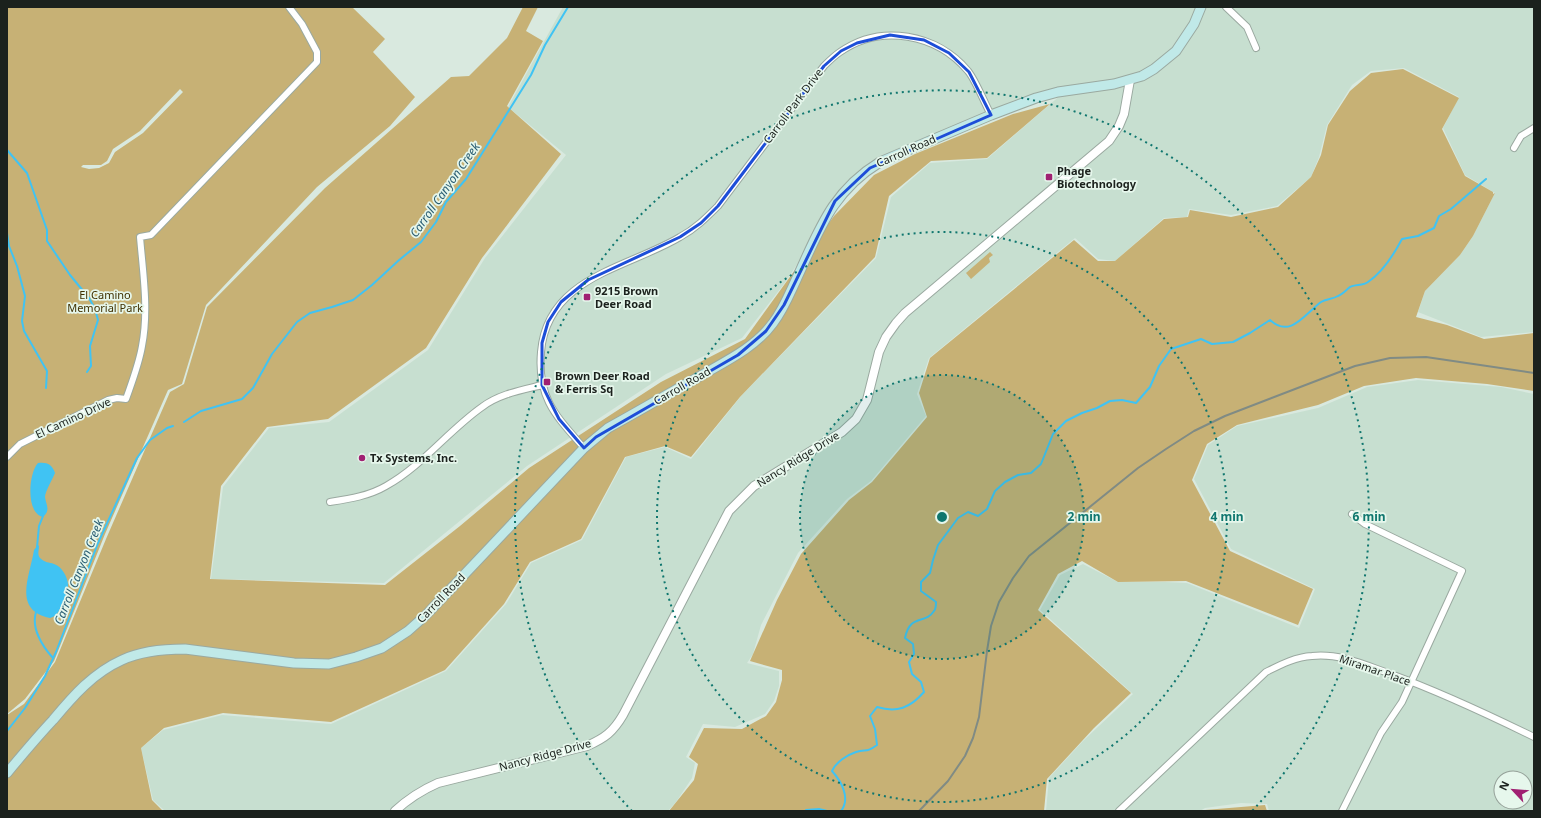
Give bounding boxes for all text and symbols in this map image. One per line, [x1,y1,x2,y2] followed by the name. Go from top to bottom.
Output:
[759,65,826,146] street label: Carroll Park Drive
[874,131,938,170] street label: Carroll Road
[406,138,484,240] water label: Carroll Canyon Creek
[1057,163,1137,191] place label: Phage Biotechnology
[1044,172,1054,182] marker: Phage Biotechnology
[595,283,658,311] place label: 9215 Brown Deer Road
[67,287,143,315] park label: El Camino Memorial Park
[582,292,592,302] marker: 9215 Brown Deer Road
[650,363,713,408] street label: Carroll Road
[555,368,650,396] place label: Brown Deer Road & Ferris Sq
[542,377,552,387] marker: Brown Deer Road & Ferris Sq
[33,394,113,442] street label: El Camino Drive
[754,427,842,490] street label: Nancy Ridge Drive
[370,450,457,465] place label: Tx Systems, Inc.
[357,453,367,463] marker: Tx Systems, Inc.
[1067,508,1101,525] text: 2 min
[1210,508,1244,525] text: 4 min
[1352,508,1386,525] text: 6 min
[935,510,949,524] centre of rings
[50,516,108,627] water label: Carroll Canyon Creek
[413,570,468,626] street label: Carroll Road
[1338,650,1413,689] street label: Miramar Place
[497,735,592,774] street label: Nancy Ridge Drive
[1493,770,1533,810] north arrow
[1495,778,1512,793] text: N

